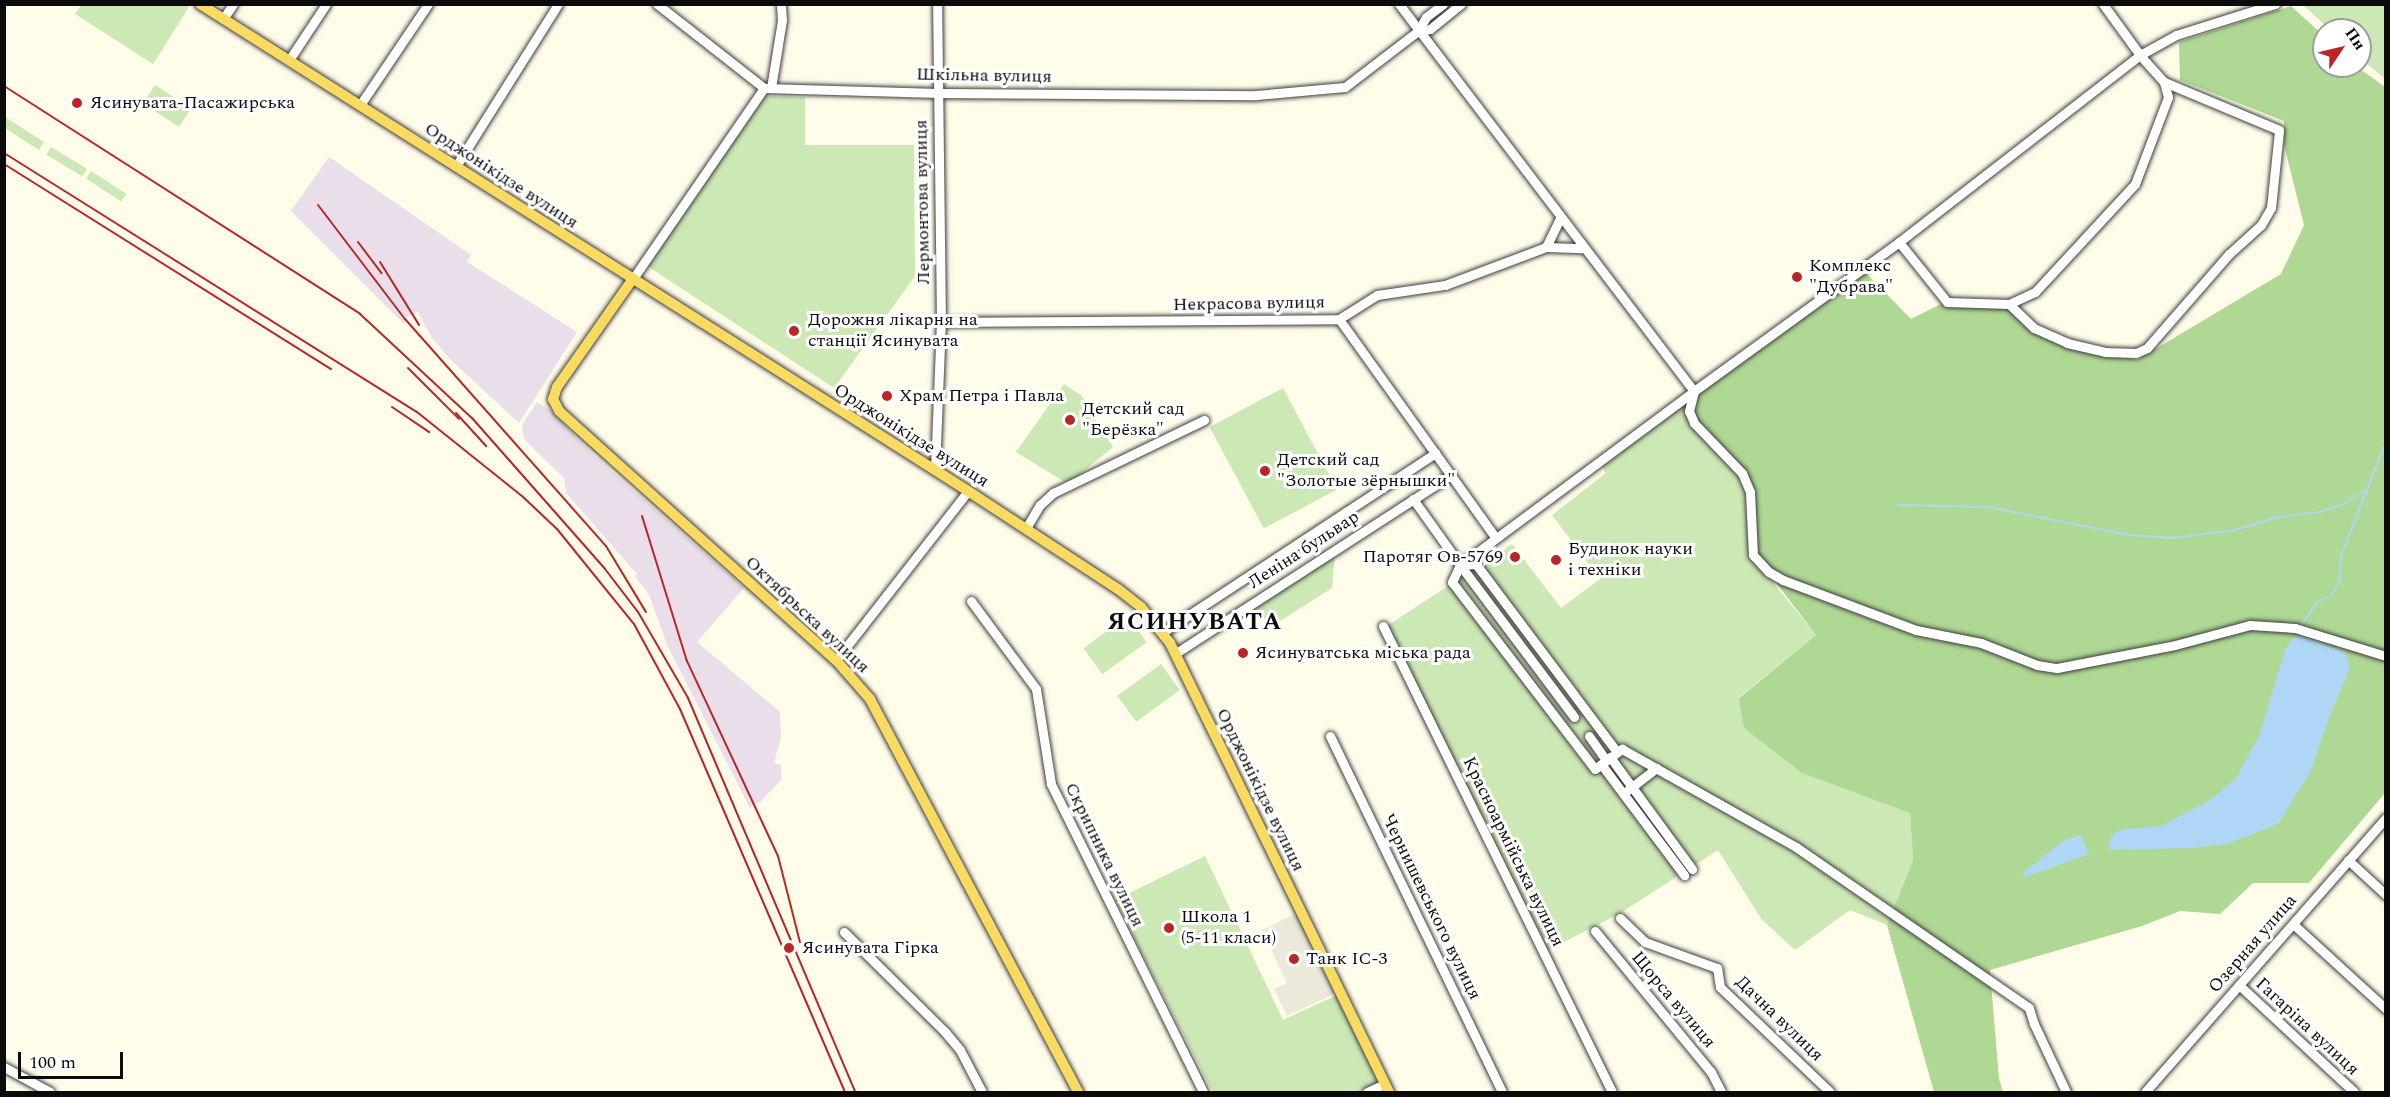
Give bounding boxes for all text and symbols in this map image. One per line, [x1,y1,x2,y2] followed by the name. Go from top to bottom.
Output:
[2312,18,2372,78] north arrow
[2339,22,2372,55] text: Пн
[916,64,1052,88] street label: Шкільна вулиця
[90,92,295,114] place label: Ясинувата-Пасажирська
[68,94,86,112] marker: Ясинувата-Пасажирська
[420,118,582,234] street label: Орджонікідзе вулиця
[911,119,935,285] street label: Лермонтова вулиця
[1809,256,1893,298] place label: Комплекс "Дубрава"
[1790,270,1804,284] marker: Комплекс "Дубрава"
[1173,292,1325,316] street label: Некрасова вулиця
[808,310,978,352] place label: Дорожня лікарня на станції Ясинувата
[785,322,803,340] marker: Дорожня лікарня на станції Ясинувата
[829,379,993,493] street label: Орджонікідзе вулиця
[899,385,1064,407] place label: Храм Петра і Павла
[880,389,894,403] marker: Храм Петра і Павла
[1082,399,1185,442] place label: Детский сад "Берёзка"
[1063,413,1077,427] marker: Детский сад "Берёзка"
[1277,450,1455,492] place label: Детский сад "Золотые зёрнышки"
[1258,464,1272,478] marker: Детский сад "Золотые зёрнышки"
[1245,506,1363,594] street label: Леніна бульвар
[1568,539,1693,582] place label: Будинок науки і техніки
[1363,546,1503,568] place label: Паротяг Ов-5769
[1508,550,1522,564] marker: Паротяг Ов-5769
[740,552,874,678] street label: Октябрьска вулиця
[1549,553,1563,567] marker: Будинок науки і техніки
[1107,609,1283,637] district label: ЯСИНУВАТА
[1255,642,1471,664] place label: Ясинуватська міська рада
[1236,646,1250,660] marker: Ясинуватська міська рада
[1211,705,1309,875] street label: Орджонікідзе вулиця
[1458,754,1568,950] street label: Красноармійська вулиця
[1060,779,1148,931] street label: Скрипника вулиця
[1377,811,1485,1003] street label: Чернишевського вулиця
[2204,890,2302,998] street label: Озерная улица
[1181,907,1276,950] place label: Школа 1 (5-11 класи)
[1162,921,1176,935] marker: Школа 1 (5-11 класи)
[802,937,939,959] place label: Ясинувата Гірка
[780,939,798,957] marker: Ясинувата Гірка
[1626,947,1720,1053] street label: Щорса вулиця
[1306,948,1387,970] place label: Танк ІС-3
[1287,952,1301,966] marker: Танк ІС-3
[1730,972,1828,1066] street label: Дачна вулиця
[2251,973,2363,1081] street label: Гагаріна вулиця
[21,1040,126,1078] scale bar
[29,1049,76,1076] text: 100 m

